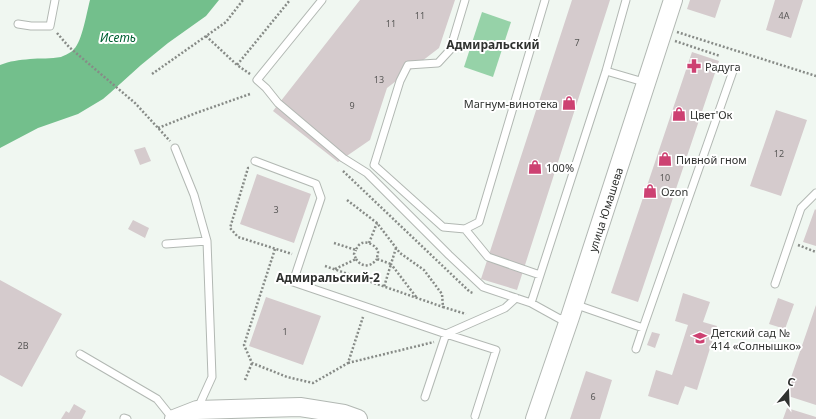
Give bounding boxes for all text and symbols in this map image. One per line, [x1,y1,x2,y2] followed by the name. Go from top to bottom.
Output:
[415,9,425,22] house number: 11
[779,9,790,22] house number: 4А
[386,17,396,30] house number: 11
[100,29,136,46] water label: Исеть
[446,36,540,53] district label: Адмиральский
[574,36,580,49] house number: 7
[686,58,702,74] pharmacy icon: Радуга
[705,59,741,74] place label: Радуга
[374,73,384,86] house number: 13
[561,95,577,111] shop icon: Магнум-винотека
[464,96,558,111] place label: Магнум-винотека
[349,99,355,112] house number: 9
[671,106,687,122] shop icon: Цвет'Ок
[690,107,733,122] place label: Цвет'Ок
[774,147,784,160] house number: 12
[657,151,673,167] shop icon: Пивной гном
[676,152,747,167] place label: Пивной гном
[527,159,543,175] shop icon: 100%
[546,160,574,175] place label: 100%
[584,165,626,254] street label: улица Юмашева
[660,171,670,184] house number: 10
[642,183,658,199] shop icon: Ozon
[661,184,688,199] place label: Ozon
[273,203,279,216] house number: 3
[276,269,380,286] district label: Адмиральский-2
[282,325,288,338] house number: 1
[711,325,801,353] place label: Детский сад № 414 «Солнышко»
[692,330,708,346] school or university icon: Детский сад № 414 «Солнышко»
[18,339,29,352] house number: 2В
[768,371,808,411] north arrow
[786,373,797,389] text: С
[590,390,596,403] house number: 6

